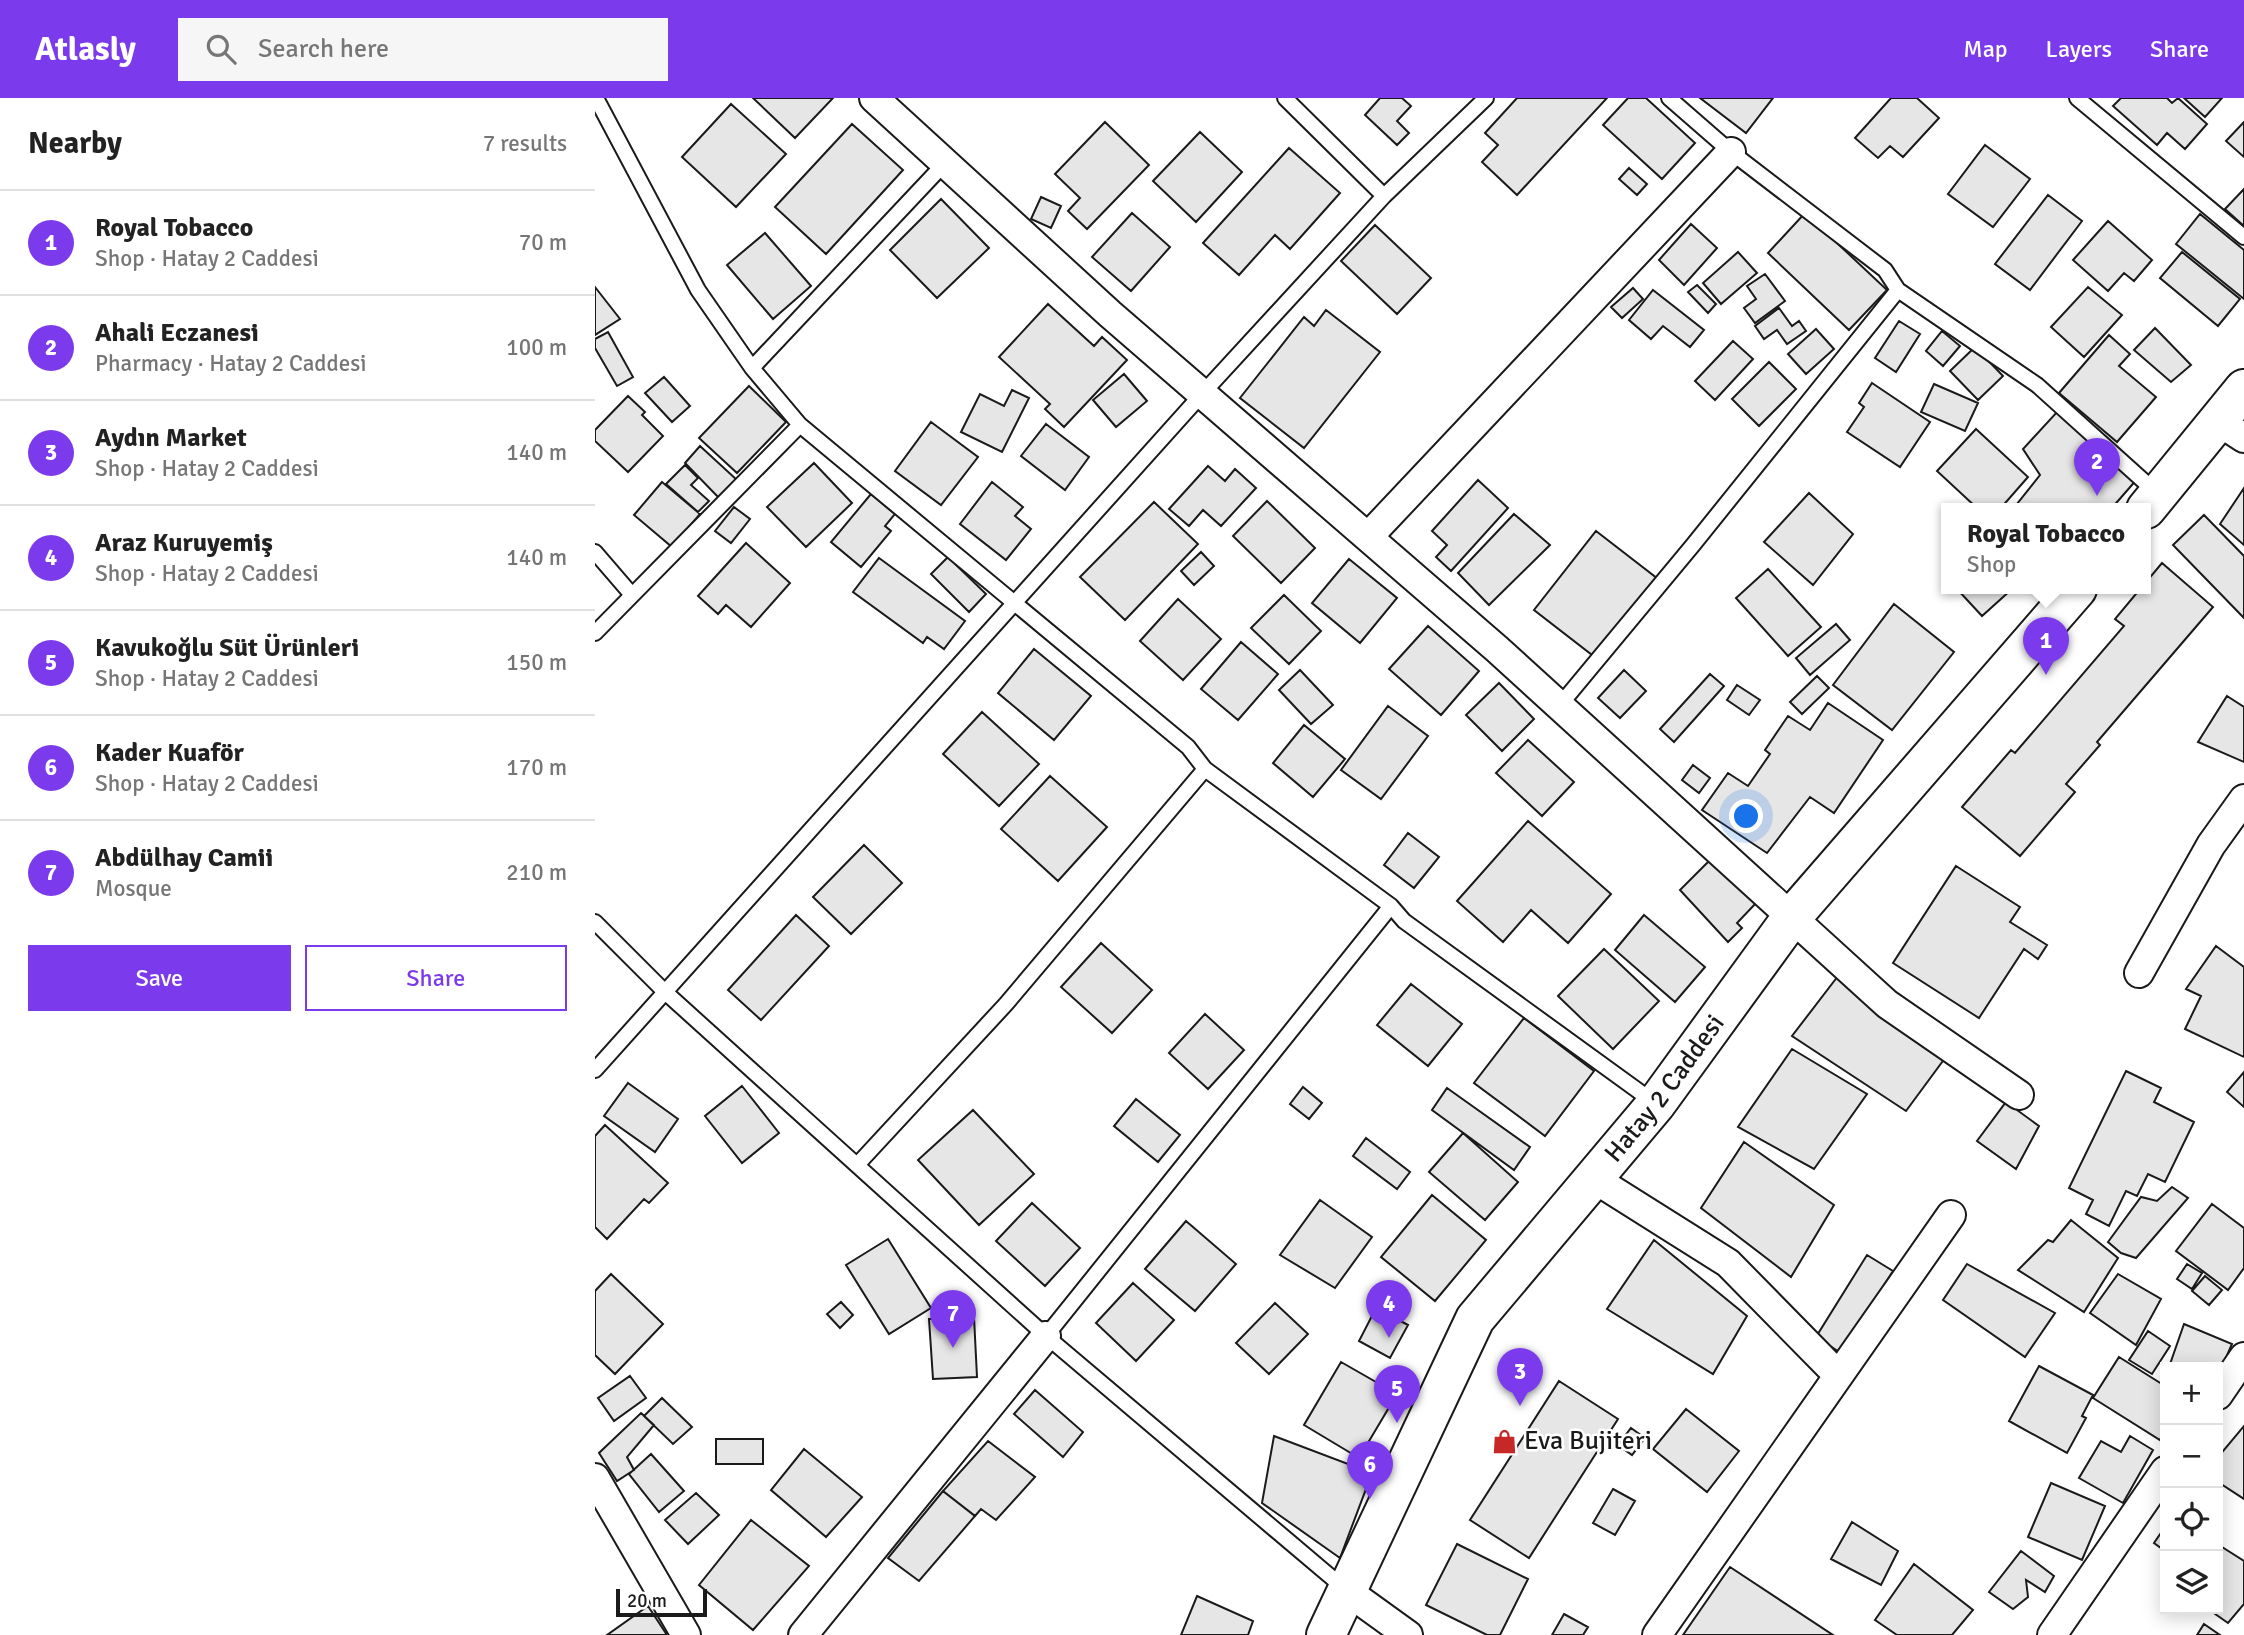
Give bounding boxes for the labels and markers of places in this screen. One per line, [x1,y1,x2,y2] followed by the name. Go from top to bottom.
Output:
[2074,438,2120,496] pin: 2
[2023,617,2069,675] pin: 1
[1366,1280,1412,1338] pin: 4
[930,1290,976,1348] pin: 7
[1497,1348,1543,1406] pin: 3
[1374,1365,1420,1423] pin: 5
[1524,1425,1652,1457] place label: Eva Bujiteri
[1490,1427,1518,1455] shop icon: Eva Bujiteri
[1347,1441,1393,1499] pin: 6

